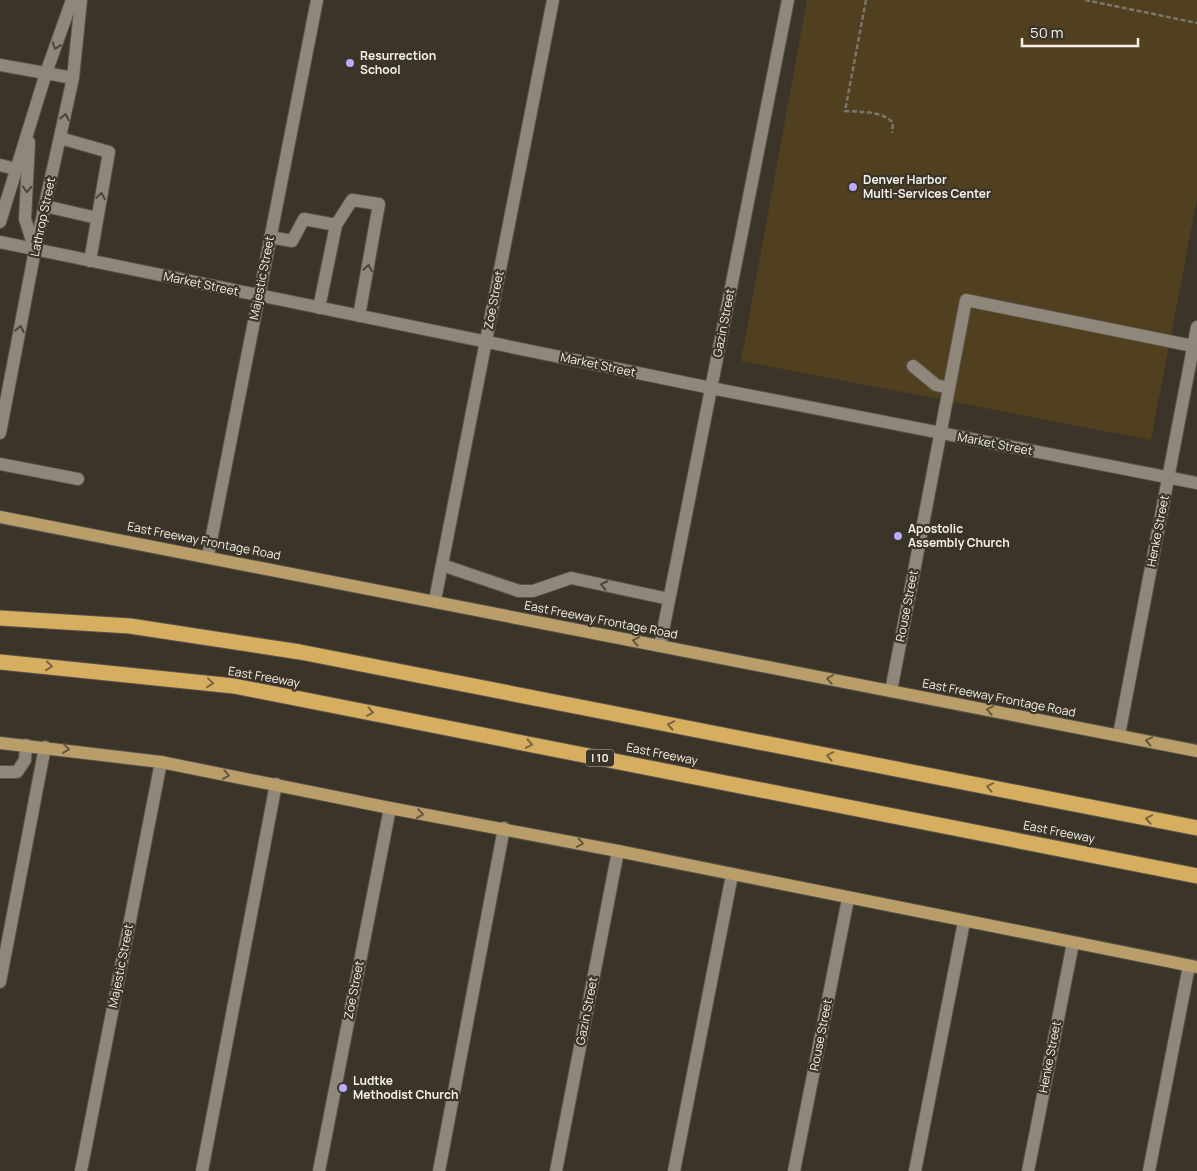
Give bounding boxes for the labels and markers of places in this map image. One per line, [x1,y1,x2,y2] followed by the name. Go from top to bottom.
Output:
[360,47,436,78] place label: Resurrection School
[344,57,356,69] marker: Resurrection School
[863,171,991,202] place label: Denver Harbor Multi-Services Center
[847,181,859,193] marker: Denver Harbor Multi-Services Center
[908,520,1010,551] place label: Apostolic Assembly Church
[892,530,904,542] marker: Apostolic Assembly Church
[353,1072,458,1103] place label: Ludtke Methodist Church
[337,1082,349,1094] marker: Ludtke Methodist Church

